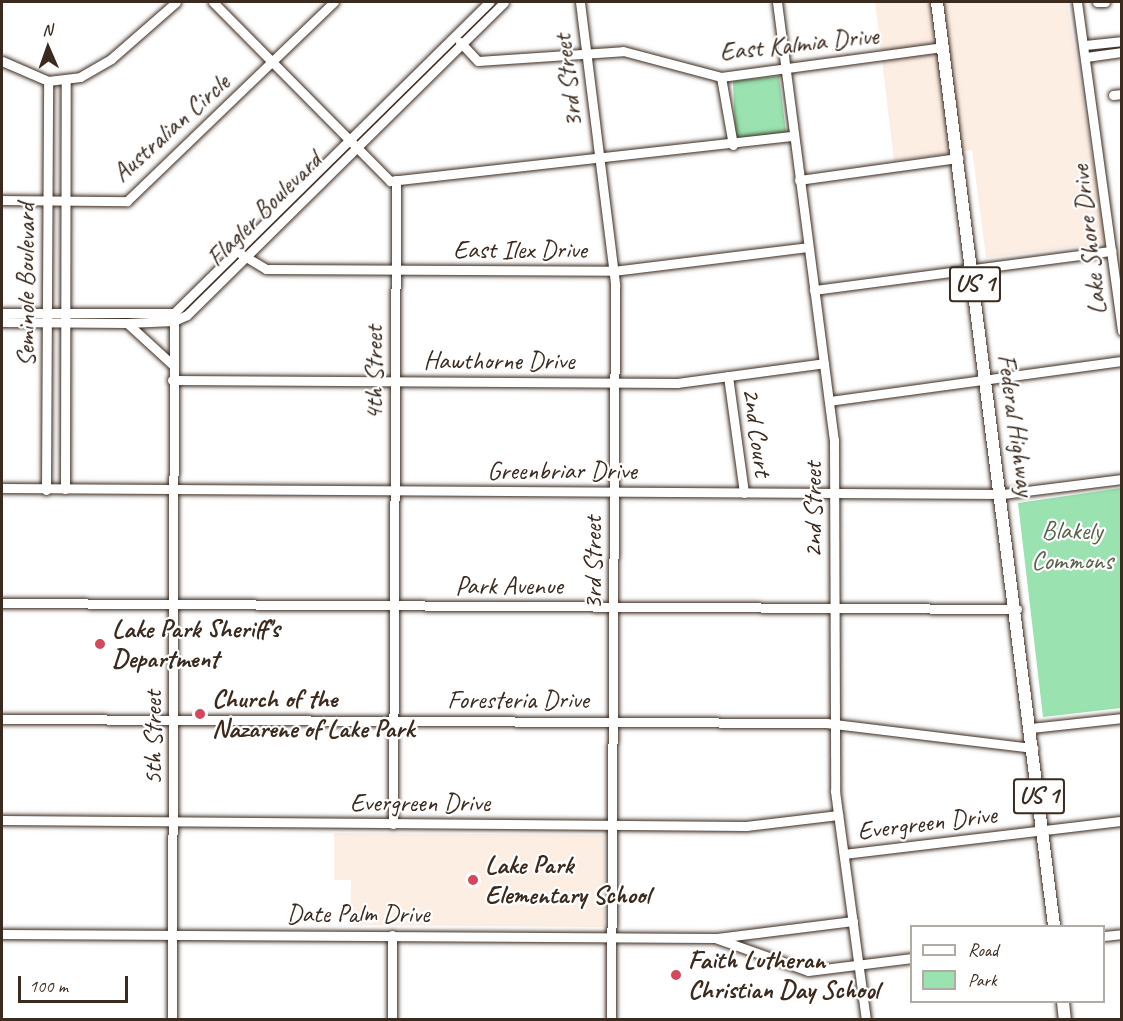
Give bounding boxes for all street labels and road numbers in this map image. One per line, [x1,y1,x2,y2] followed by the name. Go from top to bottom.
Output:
[717,20,881,68] street label: East Kalmia Drive
[547,32,589,130] street label: 3rd Street
[106,67,236,189] street label: Australian Circle
[200,145,328,273] street label: Flagler Boulevard
[1064,163,1114,317] street label: Lake Shore Drive
[10,203,42,367] street label: Seminole Boulevard
[453,234,587,266] street label: East Ilex Drive
[948,263,1002,305] road number: US 1
[358,325,390,421] street label: 4th Street
[423,345,575,377] street label: Hawthorne Drive
[991,352,1041,498] street label: Federal Highway
[735,386,779,478] street label: 2nd Court
[487,455,637,487] street label: Greenbriar Drive
[797,462,829,558] street label: 2nd Street
[577,516,609,610] street label: 3rd Street
[455,570,563,602] street label: Park Avenue
[447,684,589,716] street label: Foresteria Drive
[137,690,169,786] street label: 5th Street
[1012,775,1066,817] road number: US 1
[350,787,490,819] street label: Evergreen Drive
[856,799,998,847] street label: Evergreen Drive
[285,898,431,930] street label: Date Palm Drive

